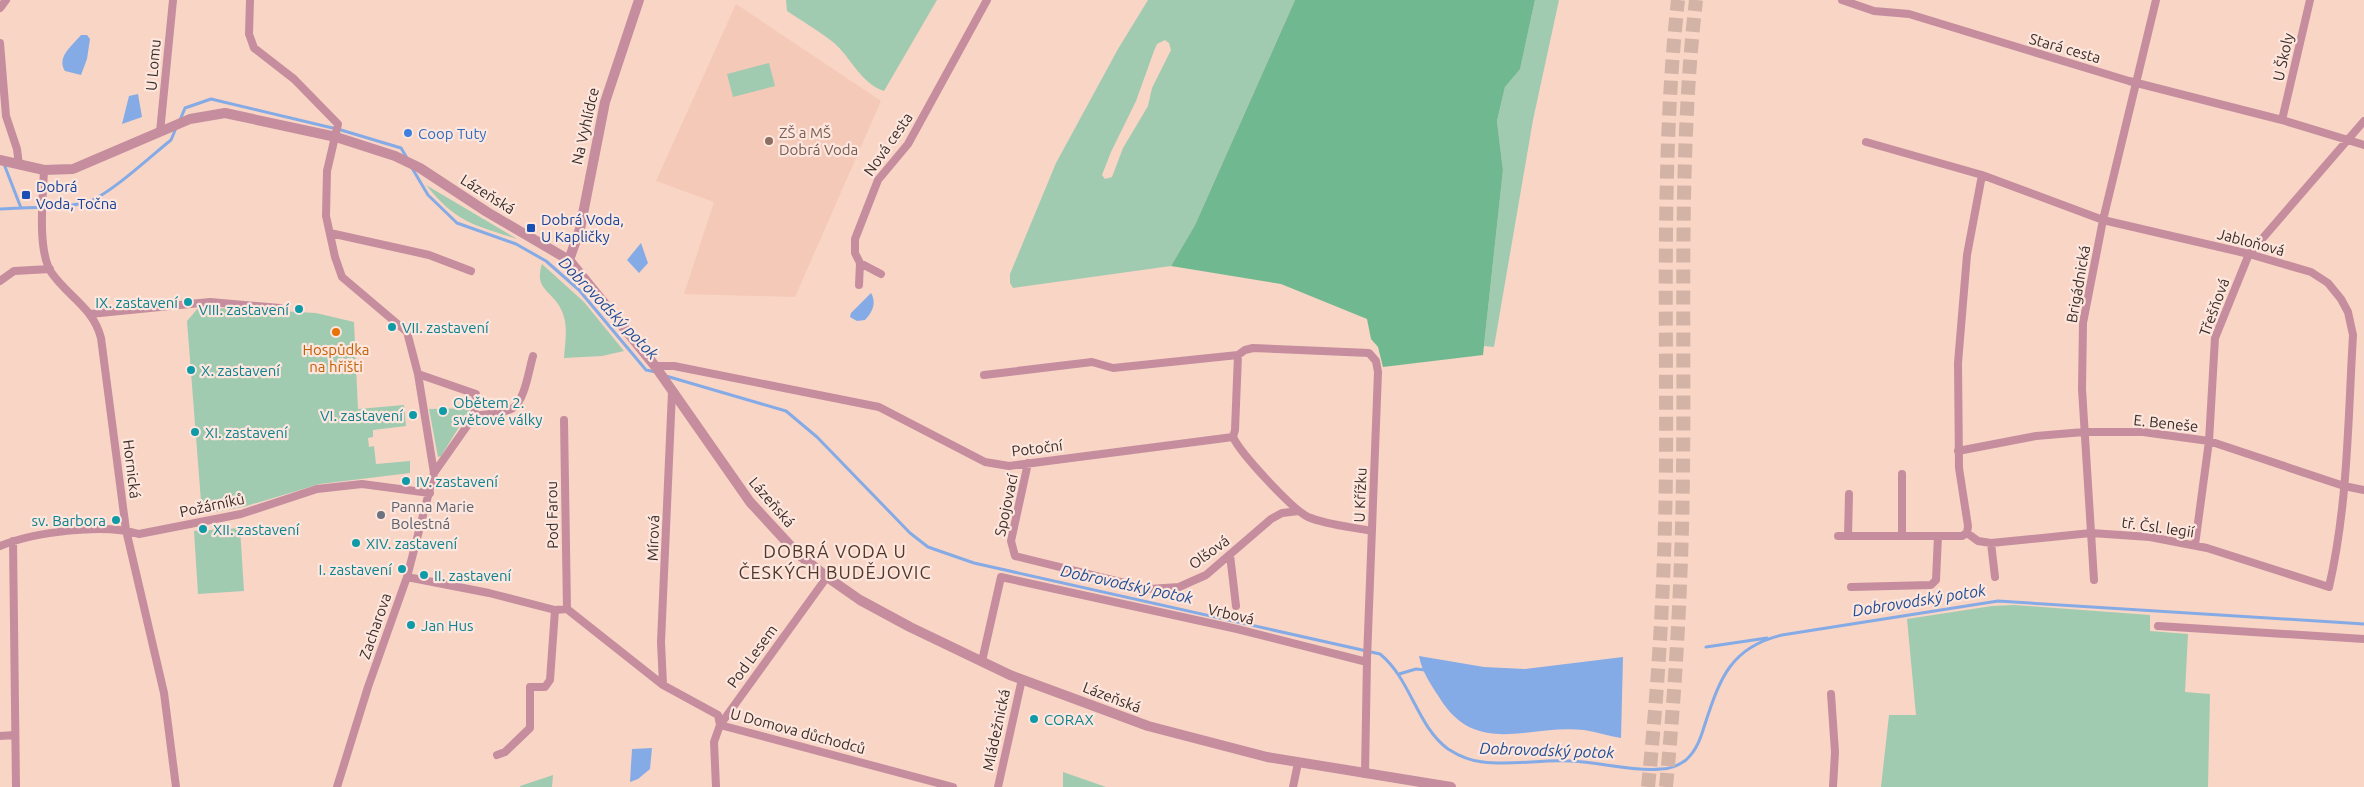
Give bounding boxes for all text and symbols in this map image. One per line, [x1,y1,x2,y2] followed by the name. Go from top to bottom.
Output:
[2027,30,2103,66] street label: Stará cesta
[2269,31,2297,83] street label: U Školy
[142,39,164,91] street label: U Lomu
[568,86,602,166] street label: Na Vyhlídce
[860,109,916,179] street label: Nová cesta
[779,124,858,158] place label: ZŠ a MŠ Dobrá Voda
[418,125,487,142] place label: Coop Tuty
[402,127,414,139] marker: Coop Tuty
[763,135,775,147] marker: ZŠ a MŠ Dobrá Voda
[458,171,518,217] street label: Lázeňská
[36,178,117,212] place label: Dobrá Voda, Točna
[20,189,32,201] marker: Dobrá Voda, Točna
[541,211,624,245] place label: Dobrá Voda, U Kapličky
[525,222,537,234] marker: Dobrá Voda, U Kapličky
[2216,225,2286,259] street label: Jabloňová
[2063,244,2093,324] street label: Brigádnická
[556,253,663,363] water label: Dobrovodský potok
[2196,276,2232,338] street label: Třešňová
[95,294,178,311] place label: IX. zastavení
[182,296,194,308] marker: IX. zastavení
[198,301,289,318] place label: VIII. zastavení
[293,303,305,315] marker: VIII. zastavení
[402,319,489,336] place label: VII. zastavení
[386,321,398,333] marker: VII. zastavení
[330,326,342,338] marker: Hospůdka na hřišti
[302,341,370,375] place label: Hospůdka na hřišti
[201,362,280,379] place label: X. zastavení
[185,364,197,376] marker: X. zastavení
[453,394,542,428] place label: Obětem 2. světové války
[437,405,449,417] marker: Obětem 2. světové války
[320,407,403,424] place label: VI. zastavení
[407,409,419,421] marker: VI. zastavení
[2133,411,2199,435] street label: E. Beneše
[205,424,288,441] place label: XI. zastavení
[189,426,201,438] marker: XI. zastavení
[1010,436,1064,460] street label: Potoční
[120,438,144,500] street label: Hornická
[1351,467,1369,523] street label: U Křížku
[991,472,1021,538] street label: Spojovací
[416,473,498,490] place label: IV. zastavení
[746,473,798,531] street label: Lázeňská
[400,475,412,487] marker: IV. zastavení
[543,481,561,549] street label: Pod Farou
[178,490,246,520] street label: Požárníků
[391,498,474,532] place label: Panna Marie Bolestná
[375,509,387,521] marker: Panna Marie Bolestná
[32,512,106,529] place label: sv. Barbora
[110,514,122,526] marker: sv. Barbora
[2121,514,2196,541] street label: tř. Čsl. legií
[644,515,662,561] street label: Mírová
[213,521,300,538] place label: XII. zastavení
[197,523,209,535] marker: XII. zastavení
[1185,532,1233,572] street label: Olšová
[366,535,458,552] place label: XIV. zastavení
[350,537,362,549] marker: XIV. zastavení
[738,540,932,582] district label: DOBRÁ VODA U ČESKÝCH BUDĚJOVIC
[319,561,392,578] place label: I. zastavení
[1059,561,1196,607] water label: Dobrovodský potok
[396,563,408,575] marker: I. zastavení
[434,567,512,584] place label: II. zastavení
[418,569,430,581] marker: II. zastavení
[1851,580,1988,619] water label: Dobrovodský potok
[356,591,394,661] street label: Zacharova
[1206,600,1256,628] street label: Vrbová
[421,617,474,634] place label: Jan Hus
[405,619,417,631] marker: Jan Hus
[724,621,780,691] street label: Pod Lesem
[1081,678,1143,716] street label: Lázeňská
[979,688,1013,772] street label: Mládežnická
[729,705,867,757] street label: U Domova důchodců
[1044,711,1094,728] place label: CORAX
[1028,713,1040,725] marker: CORAX
[1479,739,1616,761] water label: Dobrovodský potok

